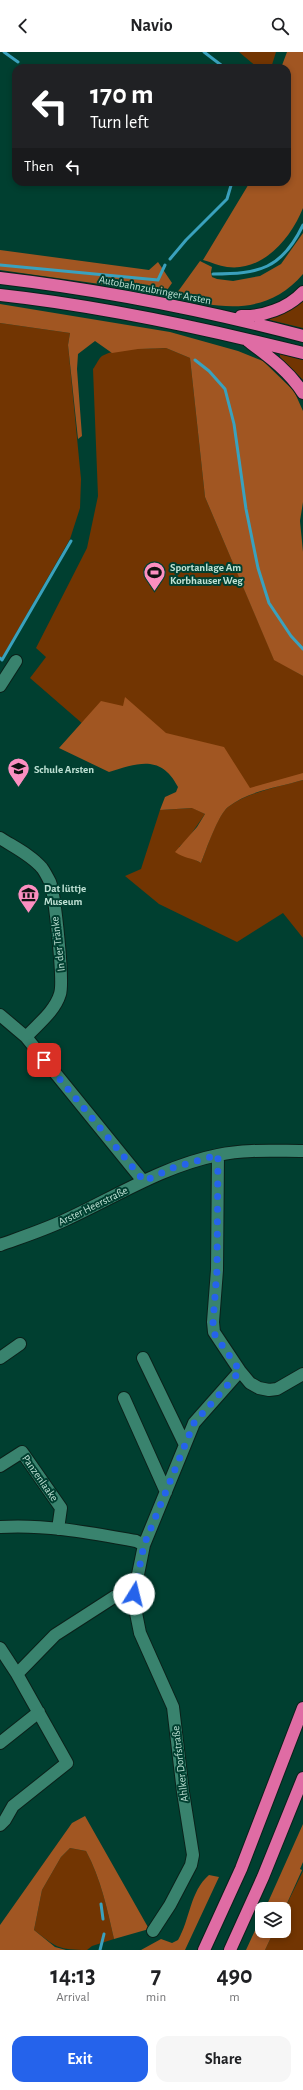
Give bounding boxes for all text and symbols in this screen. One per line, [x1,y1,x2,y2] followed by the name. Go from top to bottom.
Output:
[12,15,34,37] icon: back
[269,15,291,37] icon: search
[130,17,173,35] text: Navio
[24,80,76,132] icon: left
[90,81,154,109] text: 170 m
[90,114,149,132] text: Turn left
[62,156,84,178] icon: left
[24,159,54,174] text: Then
[98,274,212,306] street label: Autobahnzubringer Arsten
[142,560,168,593] sports icon: Sportanlage Am Korbhauser Weg
[170,562,243,586] place label: Sportanlage Am Korbhauser Weg
[5,756,31,789] school or university icon: Schule Arsten
[34,764,94,775] place label: Schule Arsten
[16,881,42,914] museum icon: Dat lüttje Museum
[44,883,86,907] place label: Dat lüttje Museum
[49,916,67,972] street label: In der Tränke
[27,1043,61,1077] pin
[33,1049,55,1071] icon: arrive
[56,1184,130,1228] street label: Arster Heerstraße
[20,1453,60,1503] street label: Panzenlaake
[113,1573,155,1615] position arrow
[170,1725,190,1803] street label: Ahlker Dorfstraße
[255,1902,291,1938] map controls
[255,1902,291,1938] button: layers
[50,1964,96,1988] text: 14:13
[151,1964,161,1988] text: 7
[216,1964,253,1988] text: 490
[56,1991,90,2004] text: Arrival
[146,1991,166,2004] text: min
[229,1991,240,2004] text: m
[12,2036,148,2082] button: Exit
[156,2036,291,2082] button: Share

